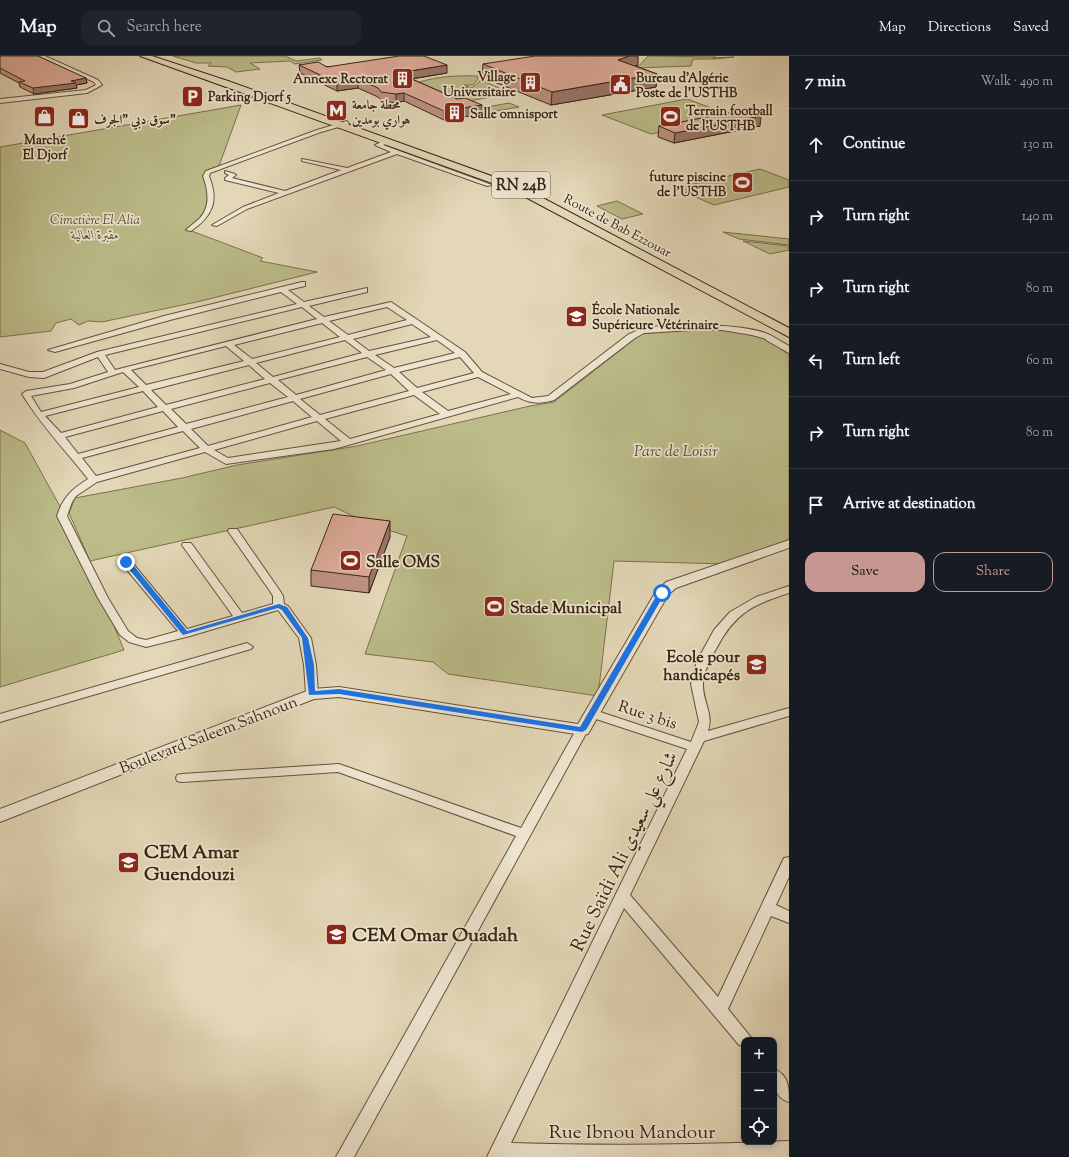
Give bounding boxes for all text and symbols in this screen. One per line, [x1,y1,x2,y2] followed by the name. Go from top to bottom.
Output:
[81,10,361,46] search box
[20,14,57,41] text: Map
[95,17,117,39] icon: search
[127,17,202,38] text: Search here
[879,18,906,38] text: Map
[928,18,991,38] text: Directions
[1013,18,1049,38] text: Saved
[390,65,416,91] building icon: Annexe Rectorat
[443,69,516,102] place label: Village Universitaire
[518,70,544,96] building icon: Village Universitaire
[636,70,738,103] place label: Bureau d'Algérie Poste de l'USTHB
[805,70,846,94] text: 7 min
[293,71,389,89] place label: Annexe Rectorat
[608,71,634,97] public building icon: Bureau d'Algérie Poste de l'USTHB
[981,73,1053,91] text: Walk · 490 m
[179,83,205,109] parking icon: Parking Djorf 5
[208,89,291,107] place label: Parking Djorf 5
[352,97,411,131] place label: محطة جامعة هواري بومدين
[324,98,350,124] metro station icon: محطة جامعة هواري بومدين
[442,100,468,126] building icon: Salle omnisport
[686,103,773,136] place label: Terrain football de l'USTHB
[32,104,58,130] shop icon: Marché El Djorf
[657,104,683,130] sports icon: Terrain football de l'USTHB
[66,106,92,132] shop icon: سوق دبي "الجرف"
[470,106,558,124] place label: Salle omnisport
[94,112,176,131] place label: سوق دبي "الجرف"
[23,132,69,165] place label: Marché El Djorf
[805,134,827,156] icon: ahead
[843,134,905,155] text: Continue
[1023,136,1053,154] text: 130 m
[649,169,727,202] place label: future piscine de l'USTHB
[729,170,755,196] sports icon: future piscine de l'USTHB
[492,172,550,198] road number: RN 24B
[560,191,674,263] street label: Route de Bab Ezzouar
[805,206,827,228] icon: right
[843,206,909,227] text: Turn right
[1022,208,1053,226] text: 140 m
[50,212,140,245] park label: Cimetière El Alia مقبرة العالية
[805,278,827,300] icon: right
[843,278,909,299] text: Turn right
[1026,280,1053,298] text: 80 m
[592,300,719,335] place label: École Nationale Supérieure Vétérinaire
[563,303,589,329] school or university icon: École Nationale Supérieure Vétérinaire
[805,350,827,372] icon: left
[843,350,900,371] text: Turn left
[1026,352,1053,370] text: 60 m
[805,422,827,444] icon: right
[843,422,909,443] text: Turn right
[1026,424,1053,442] text: 80 m
[634,441,718,464] park label: Parc de Loisir
[805,494,827,516] icon: arrive
[843,494,976,515] text: Arrive at destination
[338,548,364,574] sports icon: Salle OMS
[366,552,440,575] place label: Salle OMS
[805,552,925,592] button: Save
[933,552,1053,592] button: Share
[117,553,135,571] route end
[653,584,671,602] route start
[482,594,508,620] sports icon: Stade Municipal
[510,598,622,621] place label: Stade Municipal
[663,647,741,688] place label: Ecole pour handicapés
[743,652,769,678] school or university icon: Ecole pour handicapés
[116,691,302,781] street label: Boulevard Saleem Sahnoun
[615,696,680,737] street label: Rue 3 bis
[565,747,688,958] street label: Rue Saïdi Ali شارع علي سعيدي
[144,840,240,889] place label: CEM Amar Guendouzi
[116,849,142,875] school or university icon: CEM Amar Guendouzi
[324,921,350,947] school or university icon: CEM Omar Ouadah
[352,923,519,950] place label: CEM Omar Ouadah
[741,1037,777,1145] map controls
[741,1037,777,1073] button: +
[741,1073,777,1109] button: −
[741,1109,777,1145] button: locate
[549,1120,715,1147] street label: Rue Ibnou Mandour

